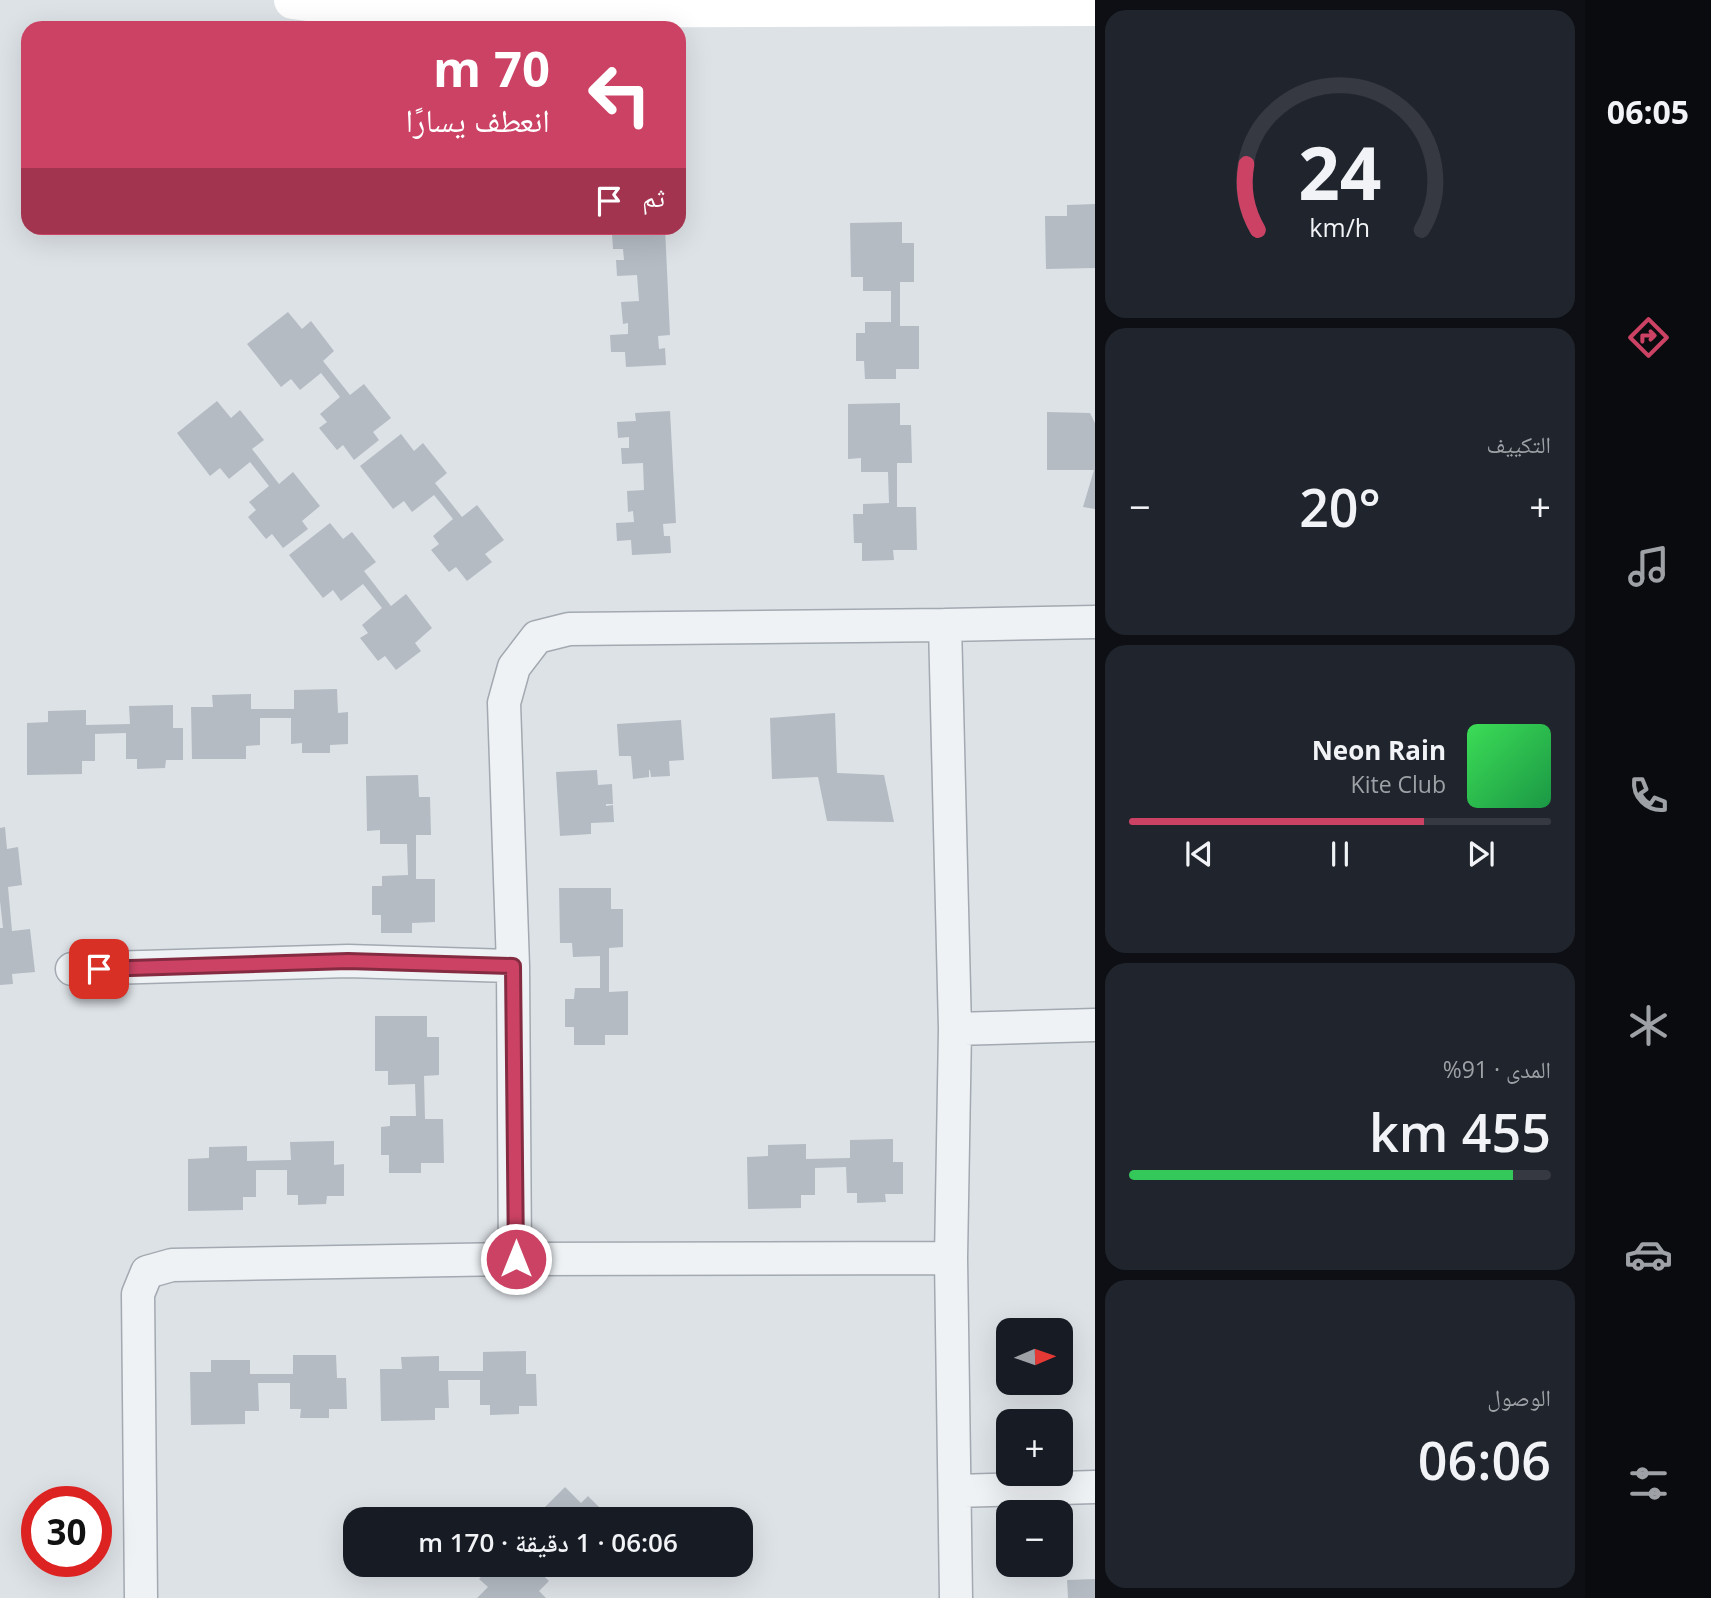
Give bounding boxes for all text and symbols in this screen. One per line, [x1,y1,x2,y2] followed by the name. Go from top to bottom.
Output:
[433,35,550,101] text: 70 m
[574,49,665,140] icon: left
[1607,90,1689,133] text: 06:05
[405,98,550,141] text: انعطف يسارًا
[1298,122,1382,221] text: 24
[642,179,665,215] text: ثم
[590,182,628,220] icon: arrive
[1310,210,1370,244] text: km/h
[1624,313,1673,362] icon: directions
[1486,428,1551,460] text: التكييف
[1299,471,1381,542] text: 20°
[1129,480,1151,532] text: −
[1529,480,1551,532] text: +
[1624,542,1673,591] icon: music
[1312,732,1446,768] text: Neon Rain
[1351,768,1446,800] text: Kite Club
[1624,771,1673,820] icon: phone
[1180,835,1218,873] icon: previous
[1321,835,1359,873] icon: pause
[1462,835,1500,873] icon: next
[69,939,129,999] pin
[80,950,118,988] icon: arrive
[1624,1001,1673,1050] icon: climate
[1443,1053,1551,1085] text: المدى · 91%
[1369,1096,1551,1167] text: 455 km
[479,1222,553,1296] position arrow
[1624,1230,1673,1279] icon: car
[996,1318,1073,1395] north arrow
[996,1318,1073,1577] map controls
[1487,1381,1551,1413] text: الوصول
[996,1409,1073,1486] button: +
[1418,1424,1551,1495] text: 06:06
[1624,1459,1673,1508] icon: filters
[21,1486,112,1577] speed limit sign: 30
[996,1500,1073,1577] button: −
[418,1524,678,1560] text: 06:06 · 1 دقيقة · 170 m

